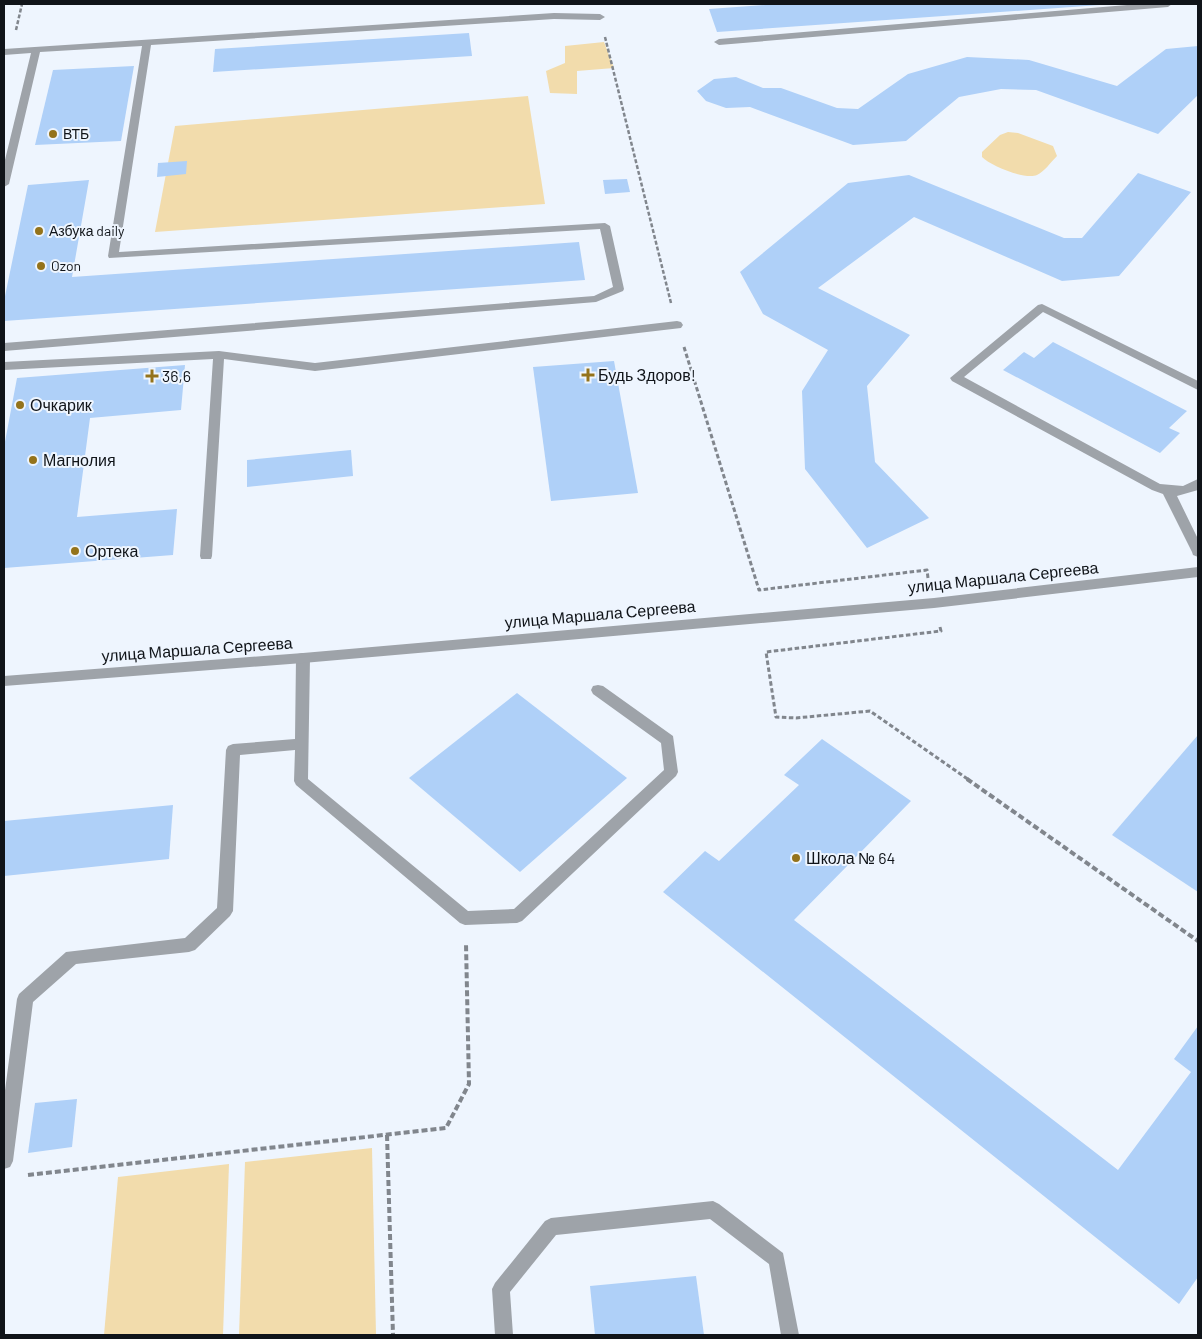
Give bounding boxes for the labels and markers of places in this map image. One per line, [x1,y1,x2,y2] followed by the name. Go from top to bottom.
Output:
[63,125,89,142] place label: ВТБ
[47,128,59,140] marker: ВТБ
[49,222,125,239] place label: Азбука daily
[33,225,45,237] marker: Азбука daily
[51,257,81,274] place label: Ozon
[35,260,47,272] marker: Ozon
[598,365,696,384] place label: Будь Здоров!
[162,366,191,385] place label: 36,6
[582,369,594,381] marker: Будь Здоров!
[146,370,158,382] marker: 36,6
[30,395,93,414] place label: Очкарик
[14,399,26,411] marker: Очкарик
[43,450,116,469] place label: Магнолия
[27,454,39,466] marker: Магнолия
[85,541,138,560] place label: Ортека
[69,545,81,557] marker: Ортека
[806,848,895,867] place label: Школа № 64
[790,852,802,864] marker: Школа № 64

